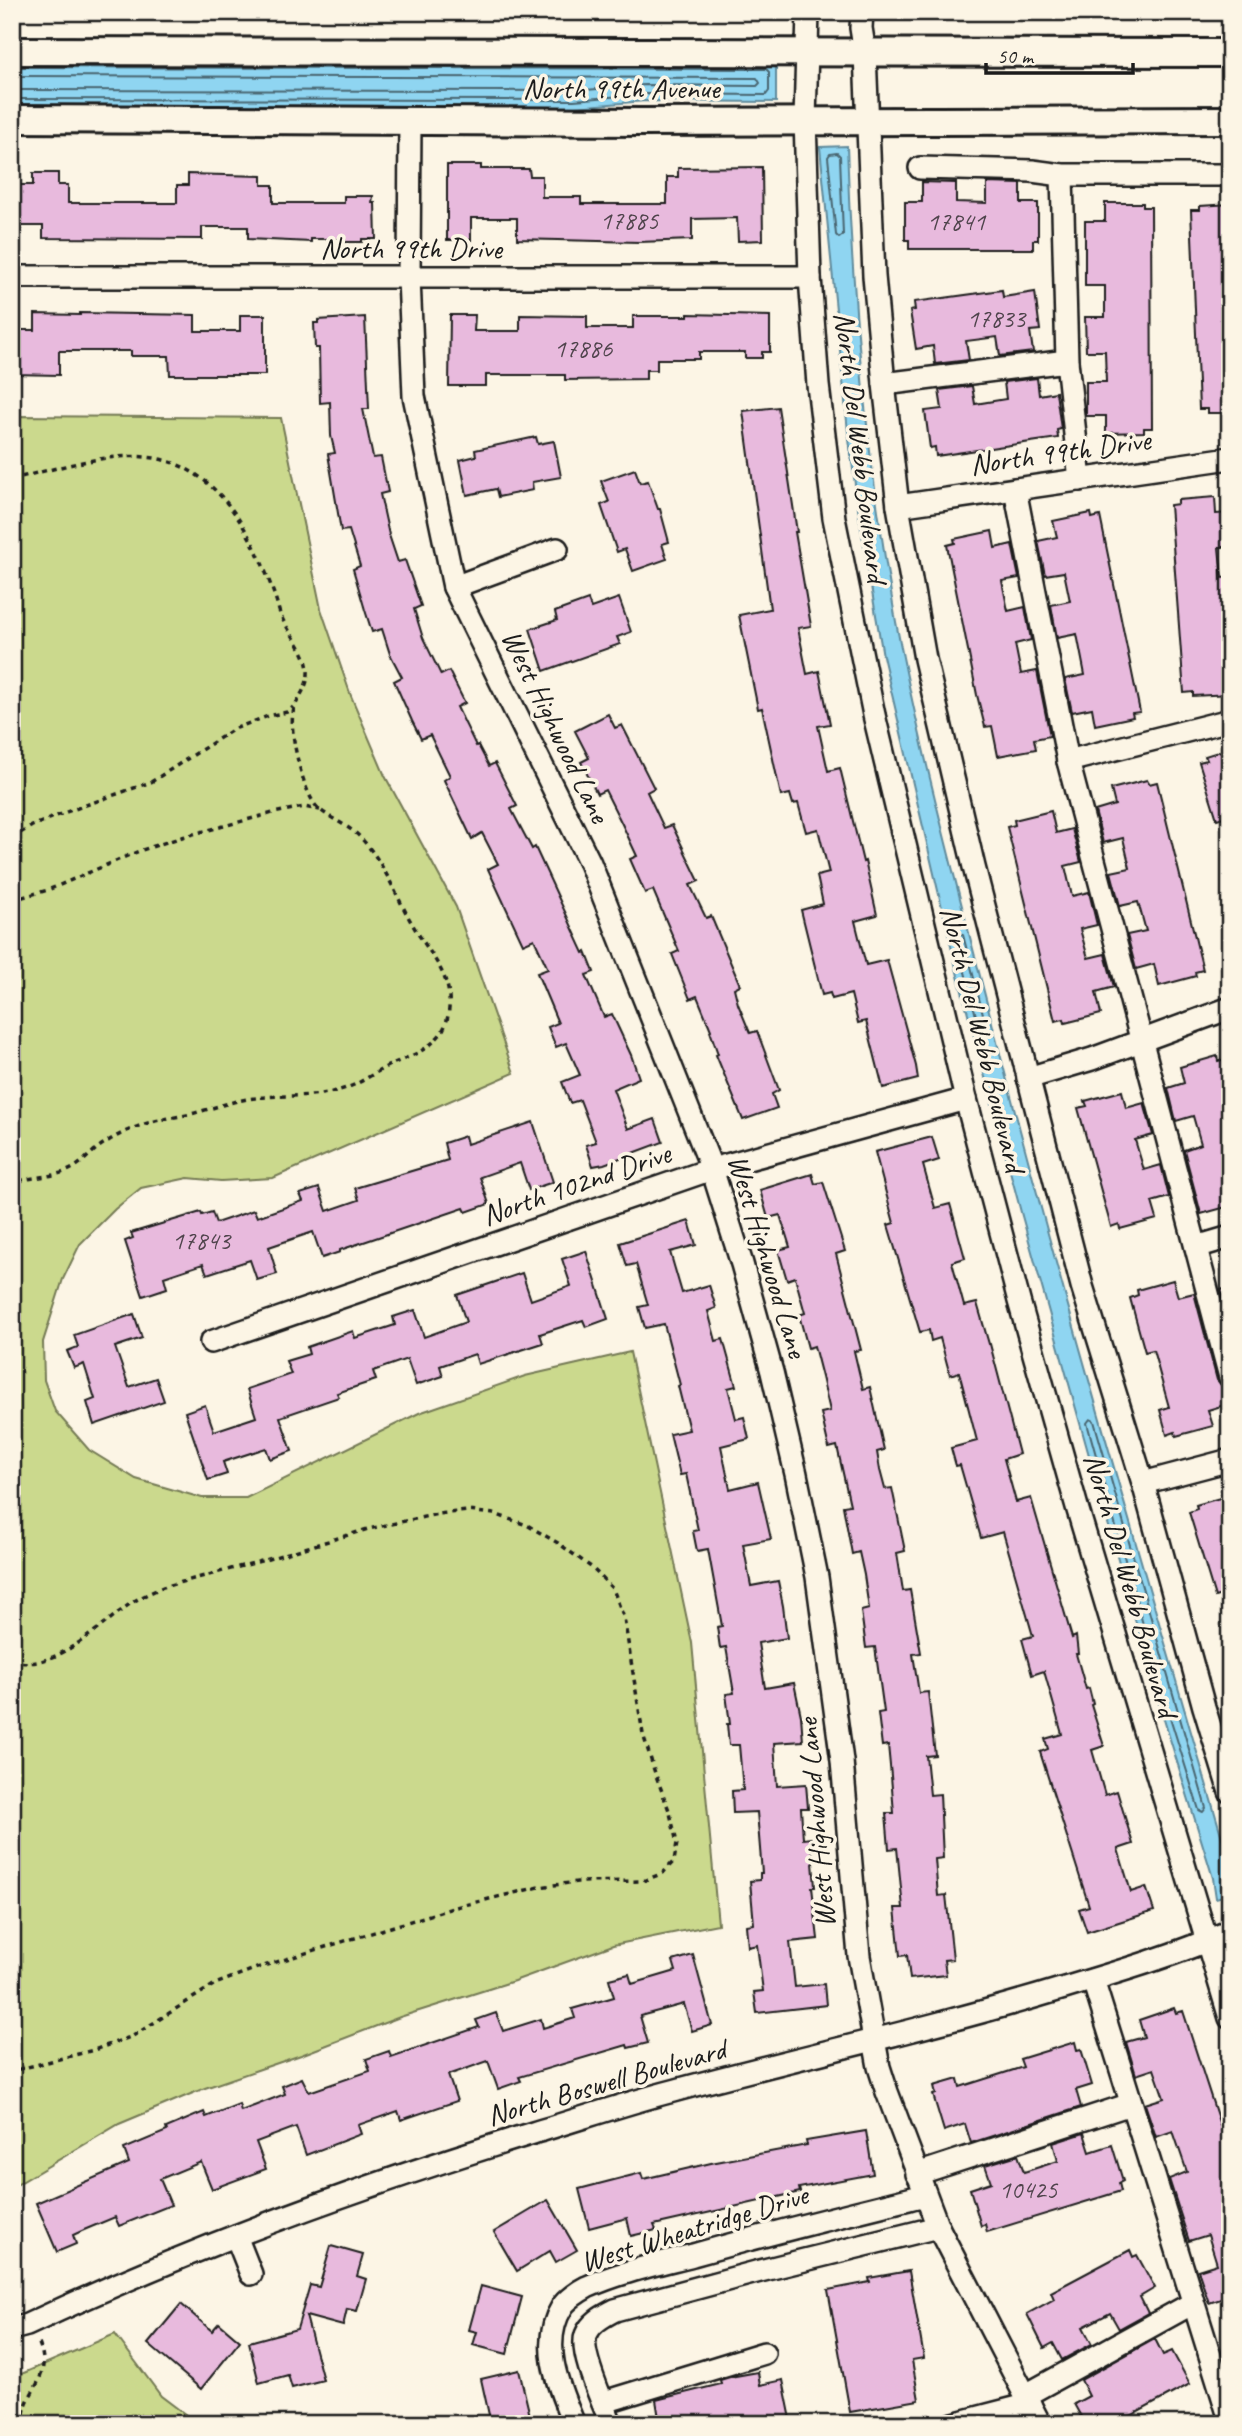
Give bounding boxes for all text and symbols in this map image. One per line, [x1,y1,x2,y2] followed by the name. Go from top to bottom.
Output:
[986,32,1134,76] scale bar
[997,43,1035,69] text: 50 m
[522,69,722,107] street label: North 99th Avenue
[600,204,660,237] house number: 17885
[927,205,987,238] house number: 17841
[320,229,504,267] street label: North 99th Drive
[967,302,1028,335] house number: 17833
[826,310,897,588] street label: North Del Webb Boulevard
[554,332,614,365] house number: 17886
[967,420,1155,483] street label: North 99th Drive
[493,623,620,831] street label: West Highwood Lane
[932,902,1035,1180] street label: North Del Webb Boulevard
[477,1133,677,1234] street label: North 102nd Drive
[719,1150,818,1364] street label: West Highwood Lane
[172,1224,233,1257] house number: 17843
[1075,1449,1188,1725] street label: North Del Webb Boulevard
[788,1715,844,1929] street label: West Highwood Lane
[482,2029,734,2134] street label: North Boswell Boulevard
[999,2173,1059,2206] house number: 10425
[576,2175,814,2281] street label: West Wheatridge Drive

